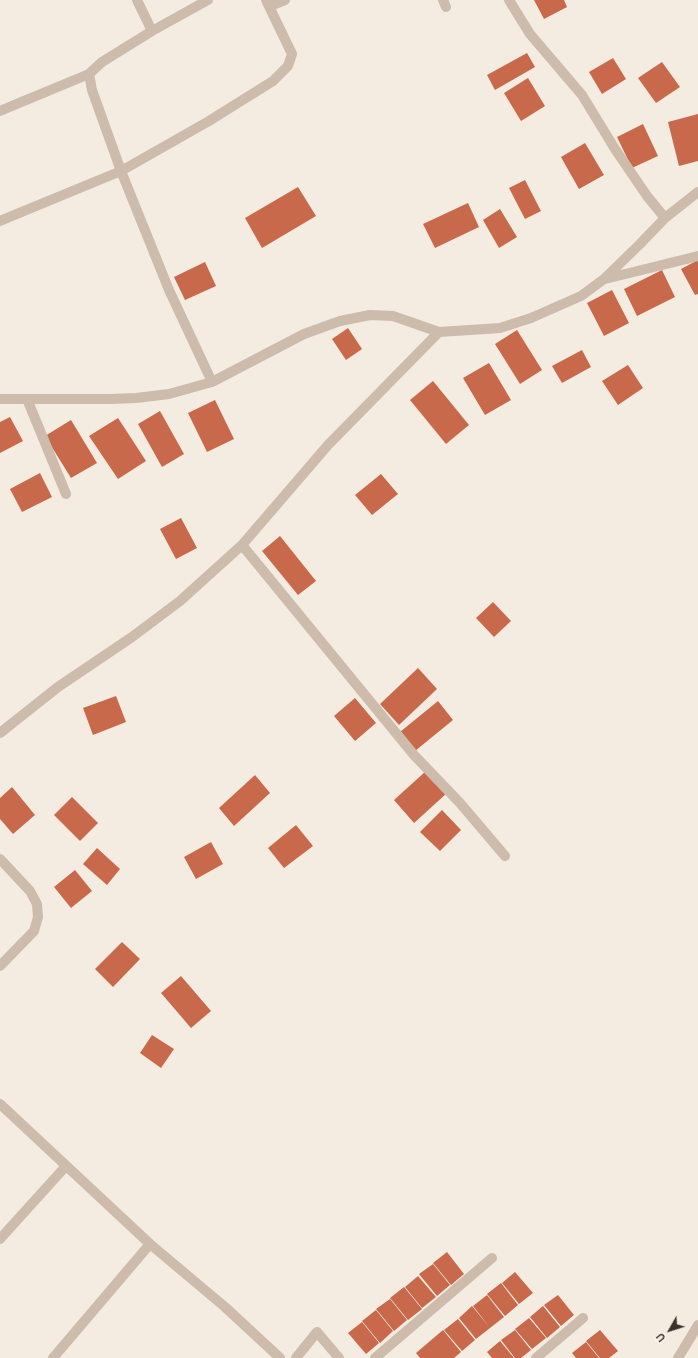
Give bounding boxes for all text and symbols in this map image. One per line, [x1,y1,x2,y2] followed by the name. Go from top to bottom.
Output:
[650,1310,690,1350] north arrow
[653,1330,668,1345] text: U

